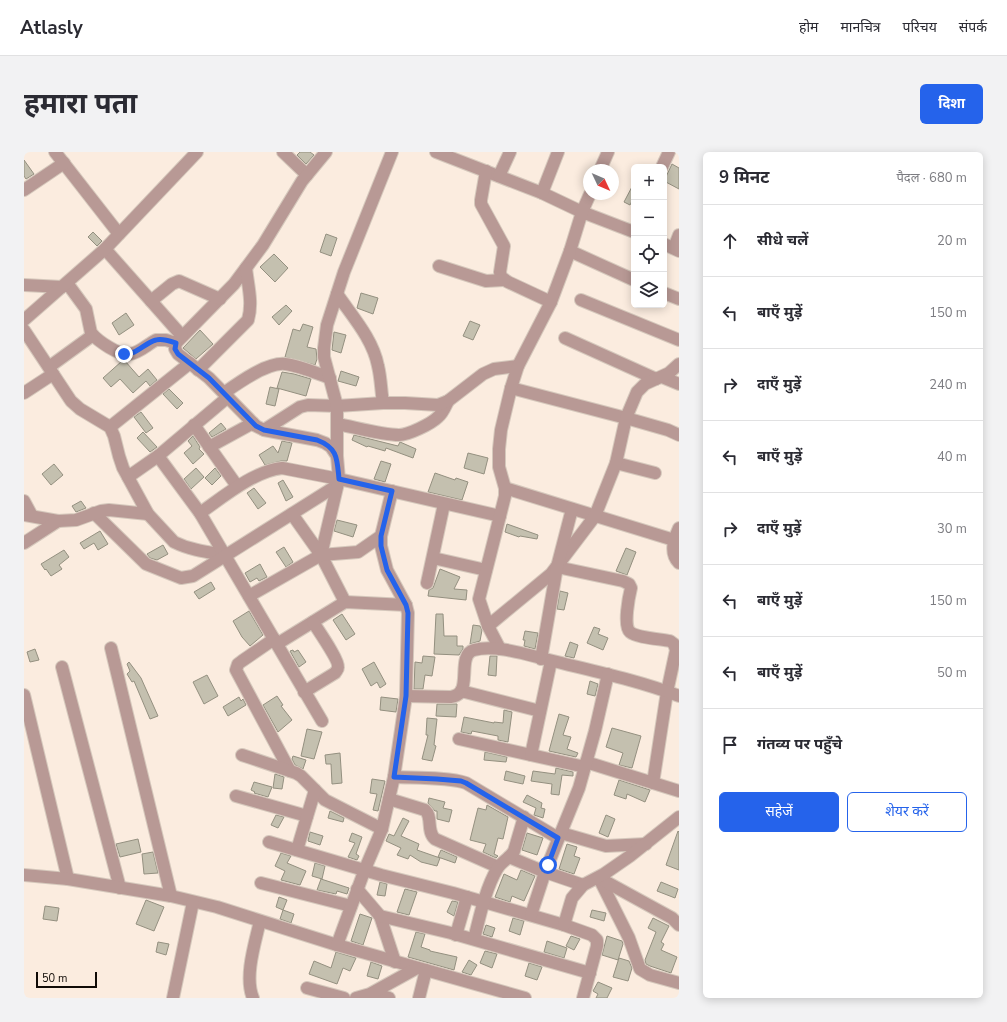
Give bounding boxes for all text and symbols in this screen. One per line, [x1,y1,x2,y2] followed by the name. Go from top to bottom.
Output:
[20,15,83,41] text: Atlasly
[799,18,818,37] text: होम
[840,18,881,37] text: मानचित्र
[903,18,937,37] text: परिचय
[959,18,987,37] text: संपर्क
[920,84,983,124] button: दिशा
[24,85,137,123] text: हमारा पता
[583,164,619,200] north arrow
[631,164,667,308] map controls
[631,164,667,200] button: +
[719,166,769,189] text: 9 मिनट
[896,169,967,187] text: पैदल · 680 m
[631,200,667,236] button: −
[719,230,741,252] icon: ahead
[757,230,808,250] text: सीधे चलें
[937,232,967,250] text: 20 m
[631,236,667,272] button: locate
[631,272,667,308] button: layers
[719,302,741,324] icon: left
[757,302,802,322] text: बाएँ मुड़ें
[929,304,967,322] text: 150 m
[115,345,133,363] route end
[719,374,741,396] icon: right
[757,374,801,394] text: दाएँ मुड़ें
[929,376,967,394] text: 240 m
[719,446,741,468] icon: left
[757,446,802,466] text: बाएँ मुड़ें
[937,448,967,466] text: 40 m
[719,518,741,540] icon: right
[757,518,801,538] text: दाएँ मुड़ें
[937,520,967,538] text: 30 m
[719,590,741,612] icon: left
[757,590,802,610] text: बाएँ मुड़ें
[929,592,967,610] text: 150 m
[719,662,741,684] icon: left
[757,662,802,682] text: बाएँ मुड़ें
[937,664,967,682] text: 50 m
[719,734,741,756] icon: arrive
[757,734,842,754] text: गंतव्य पर पहुँचे
[719,792,839,832] button: सहेजें
[847,792,967,832] button: शेयर करें
[539,856,557,874] route start
[36,970,97,989] scale bar
[42,971,67,986] text: 50 m

